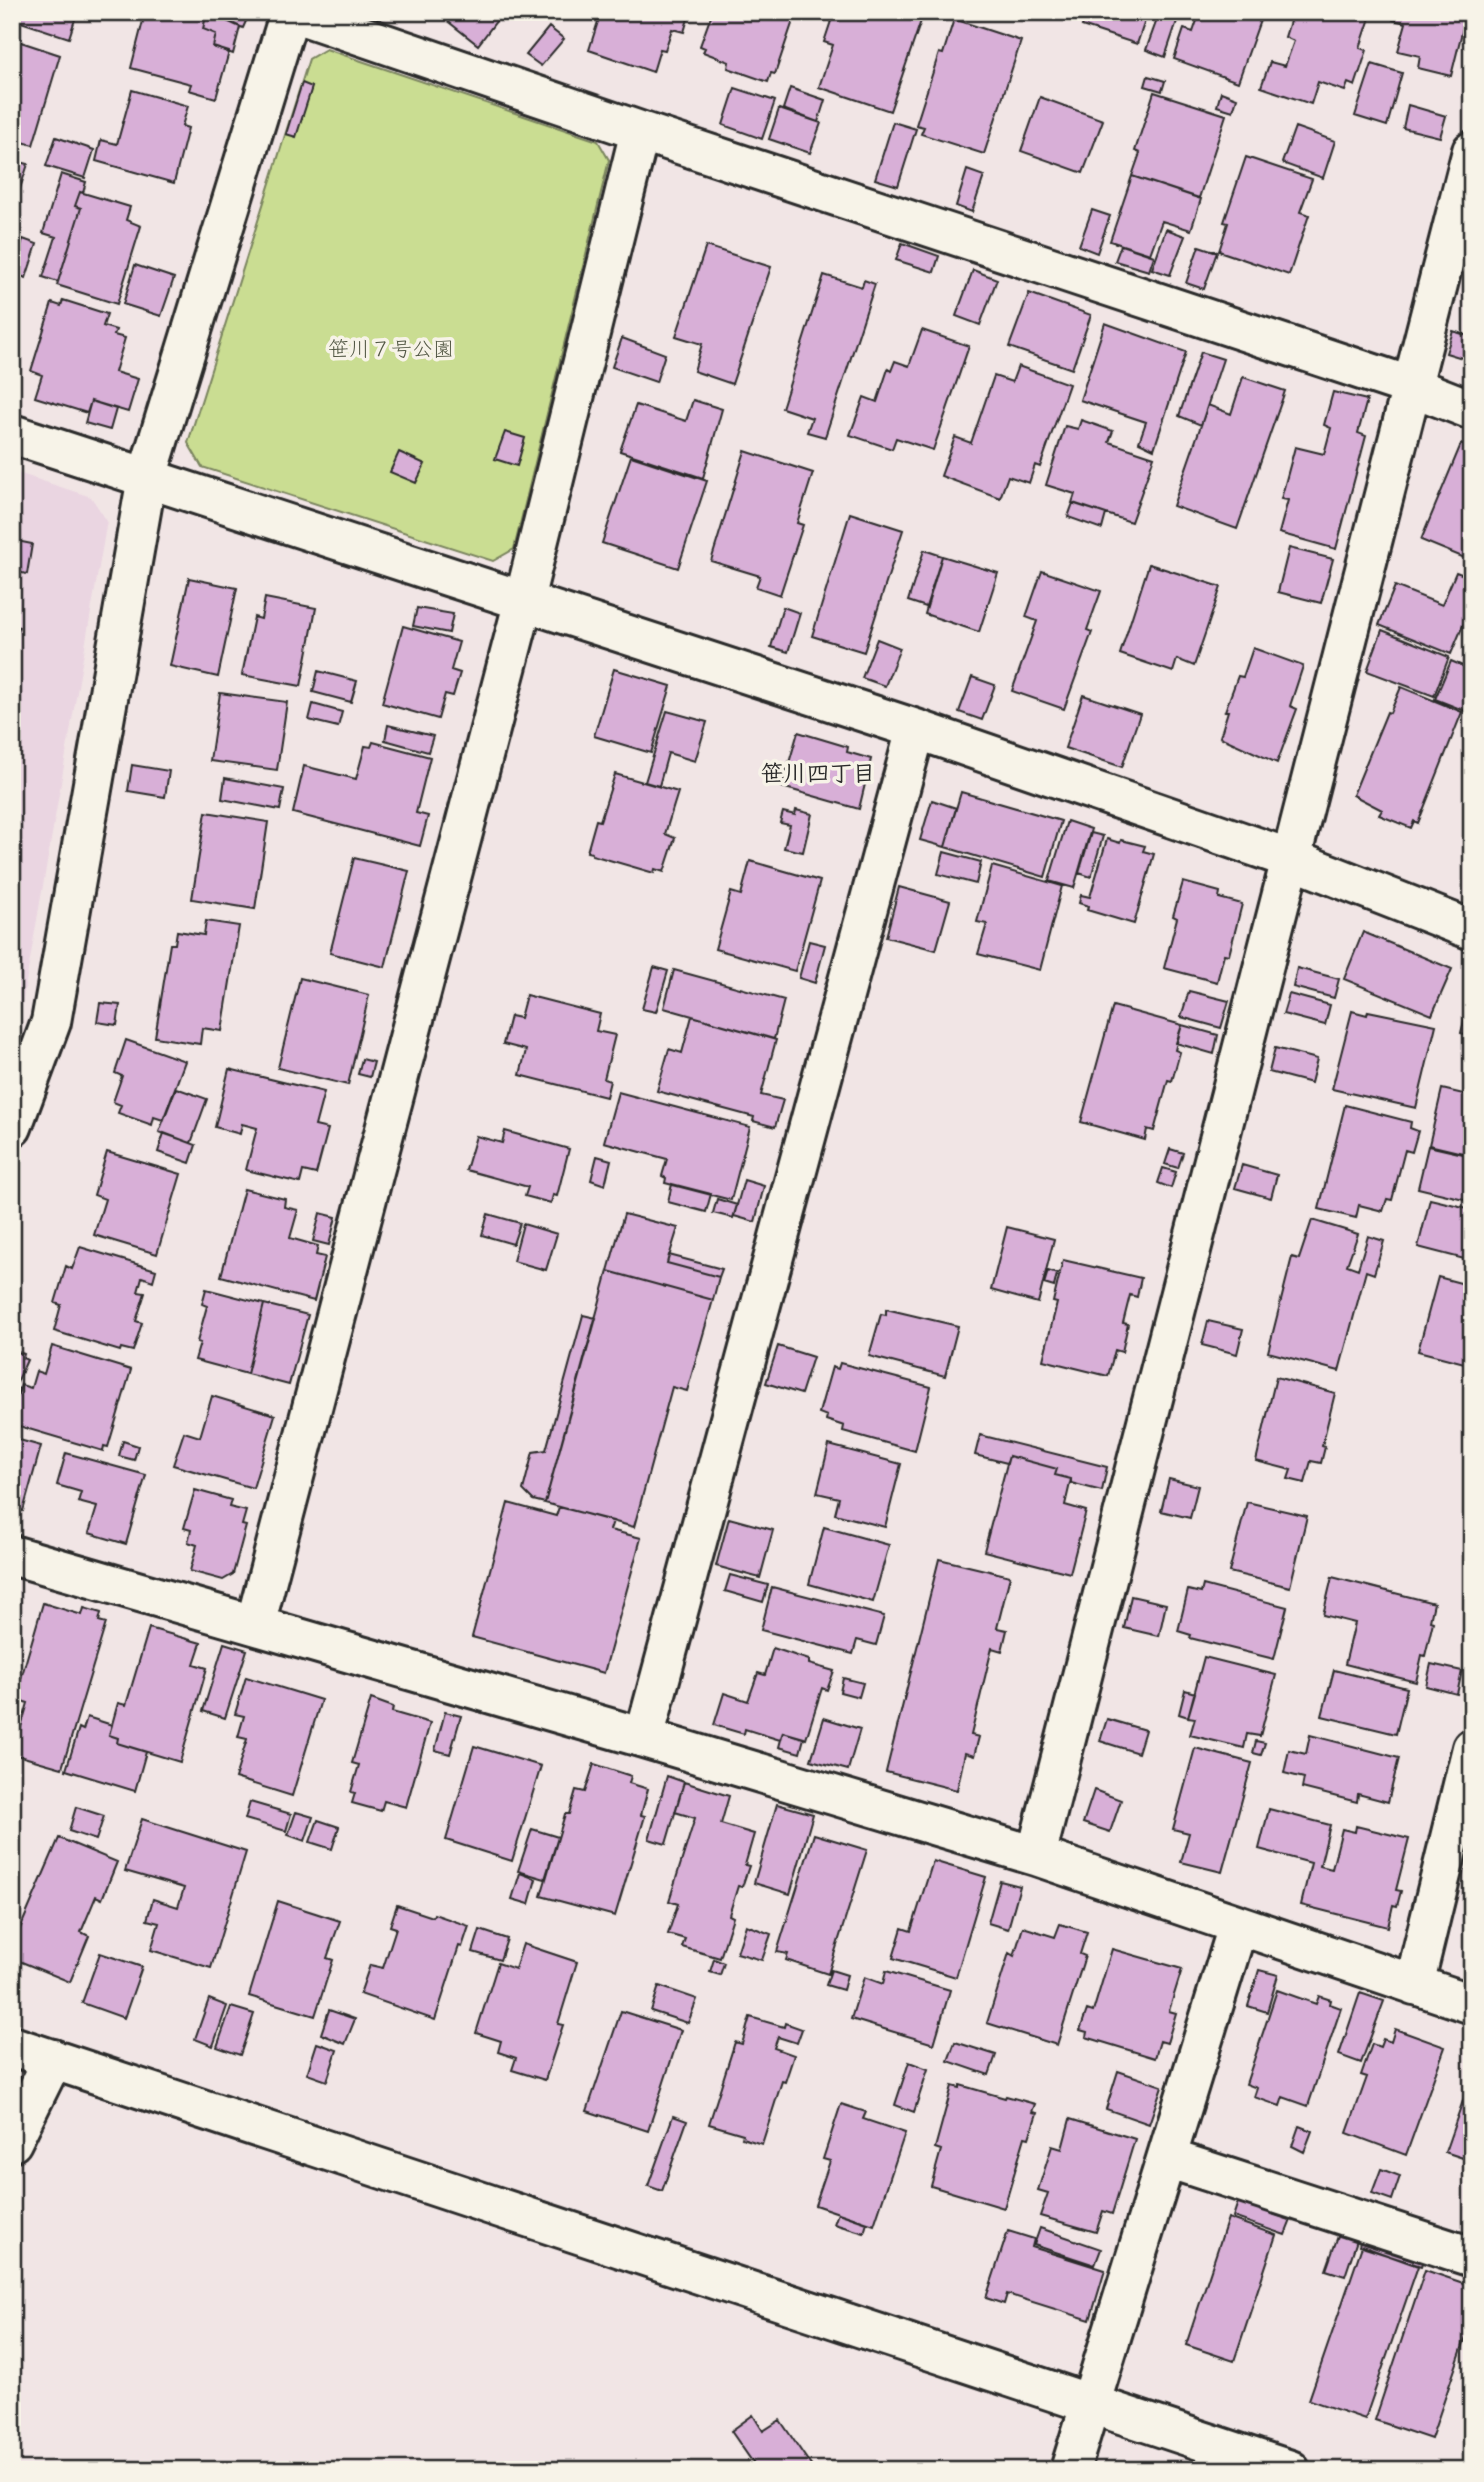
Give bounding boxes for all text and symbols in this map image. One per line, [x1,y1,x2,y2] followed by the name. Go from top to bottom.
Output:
[328,336,454,364] park label: 笹川７号公園
[761,760,876,790] district label: 笹川四丁目

